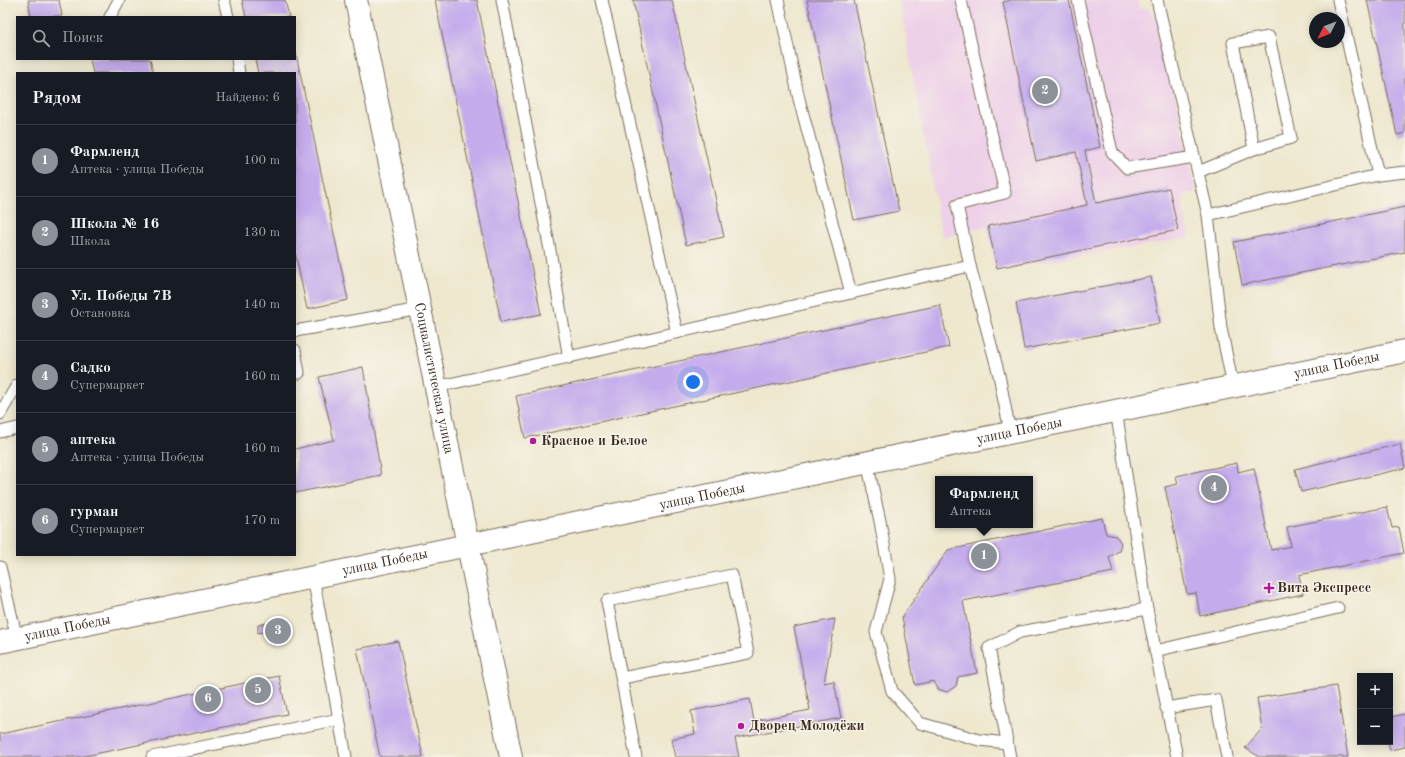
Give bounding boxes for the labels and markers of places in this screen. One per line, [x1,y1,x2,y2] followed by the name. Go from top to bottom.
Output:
[1032,76,1058,106] pin: 2
[541,434,648,448] place label: Красное и Белое
[528,436,538,446] marker: Красное и Белое
[1201,473,1227,503] pin: 4
[971,541,997,571] pin: 1
[1277,581,1371,595] place label: Вита Экспресс
[1264,583,1274,593] marker: Вита Экспресс
[265,616,291,646] pin: 3
[245,675,271,705] pin: 5
[195,684,221,714] pin: 6
[749,719,865,733] place label: Дворец Молодёжи
[736,721,746,731] marker: Дворец Молодёжи

